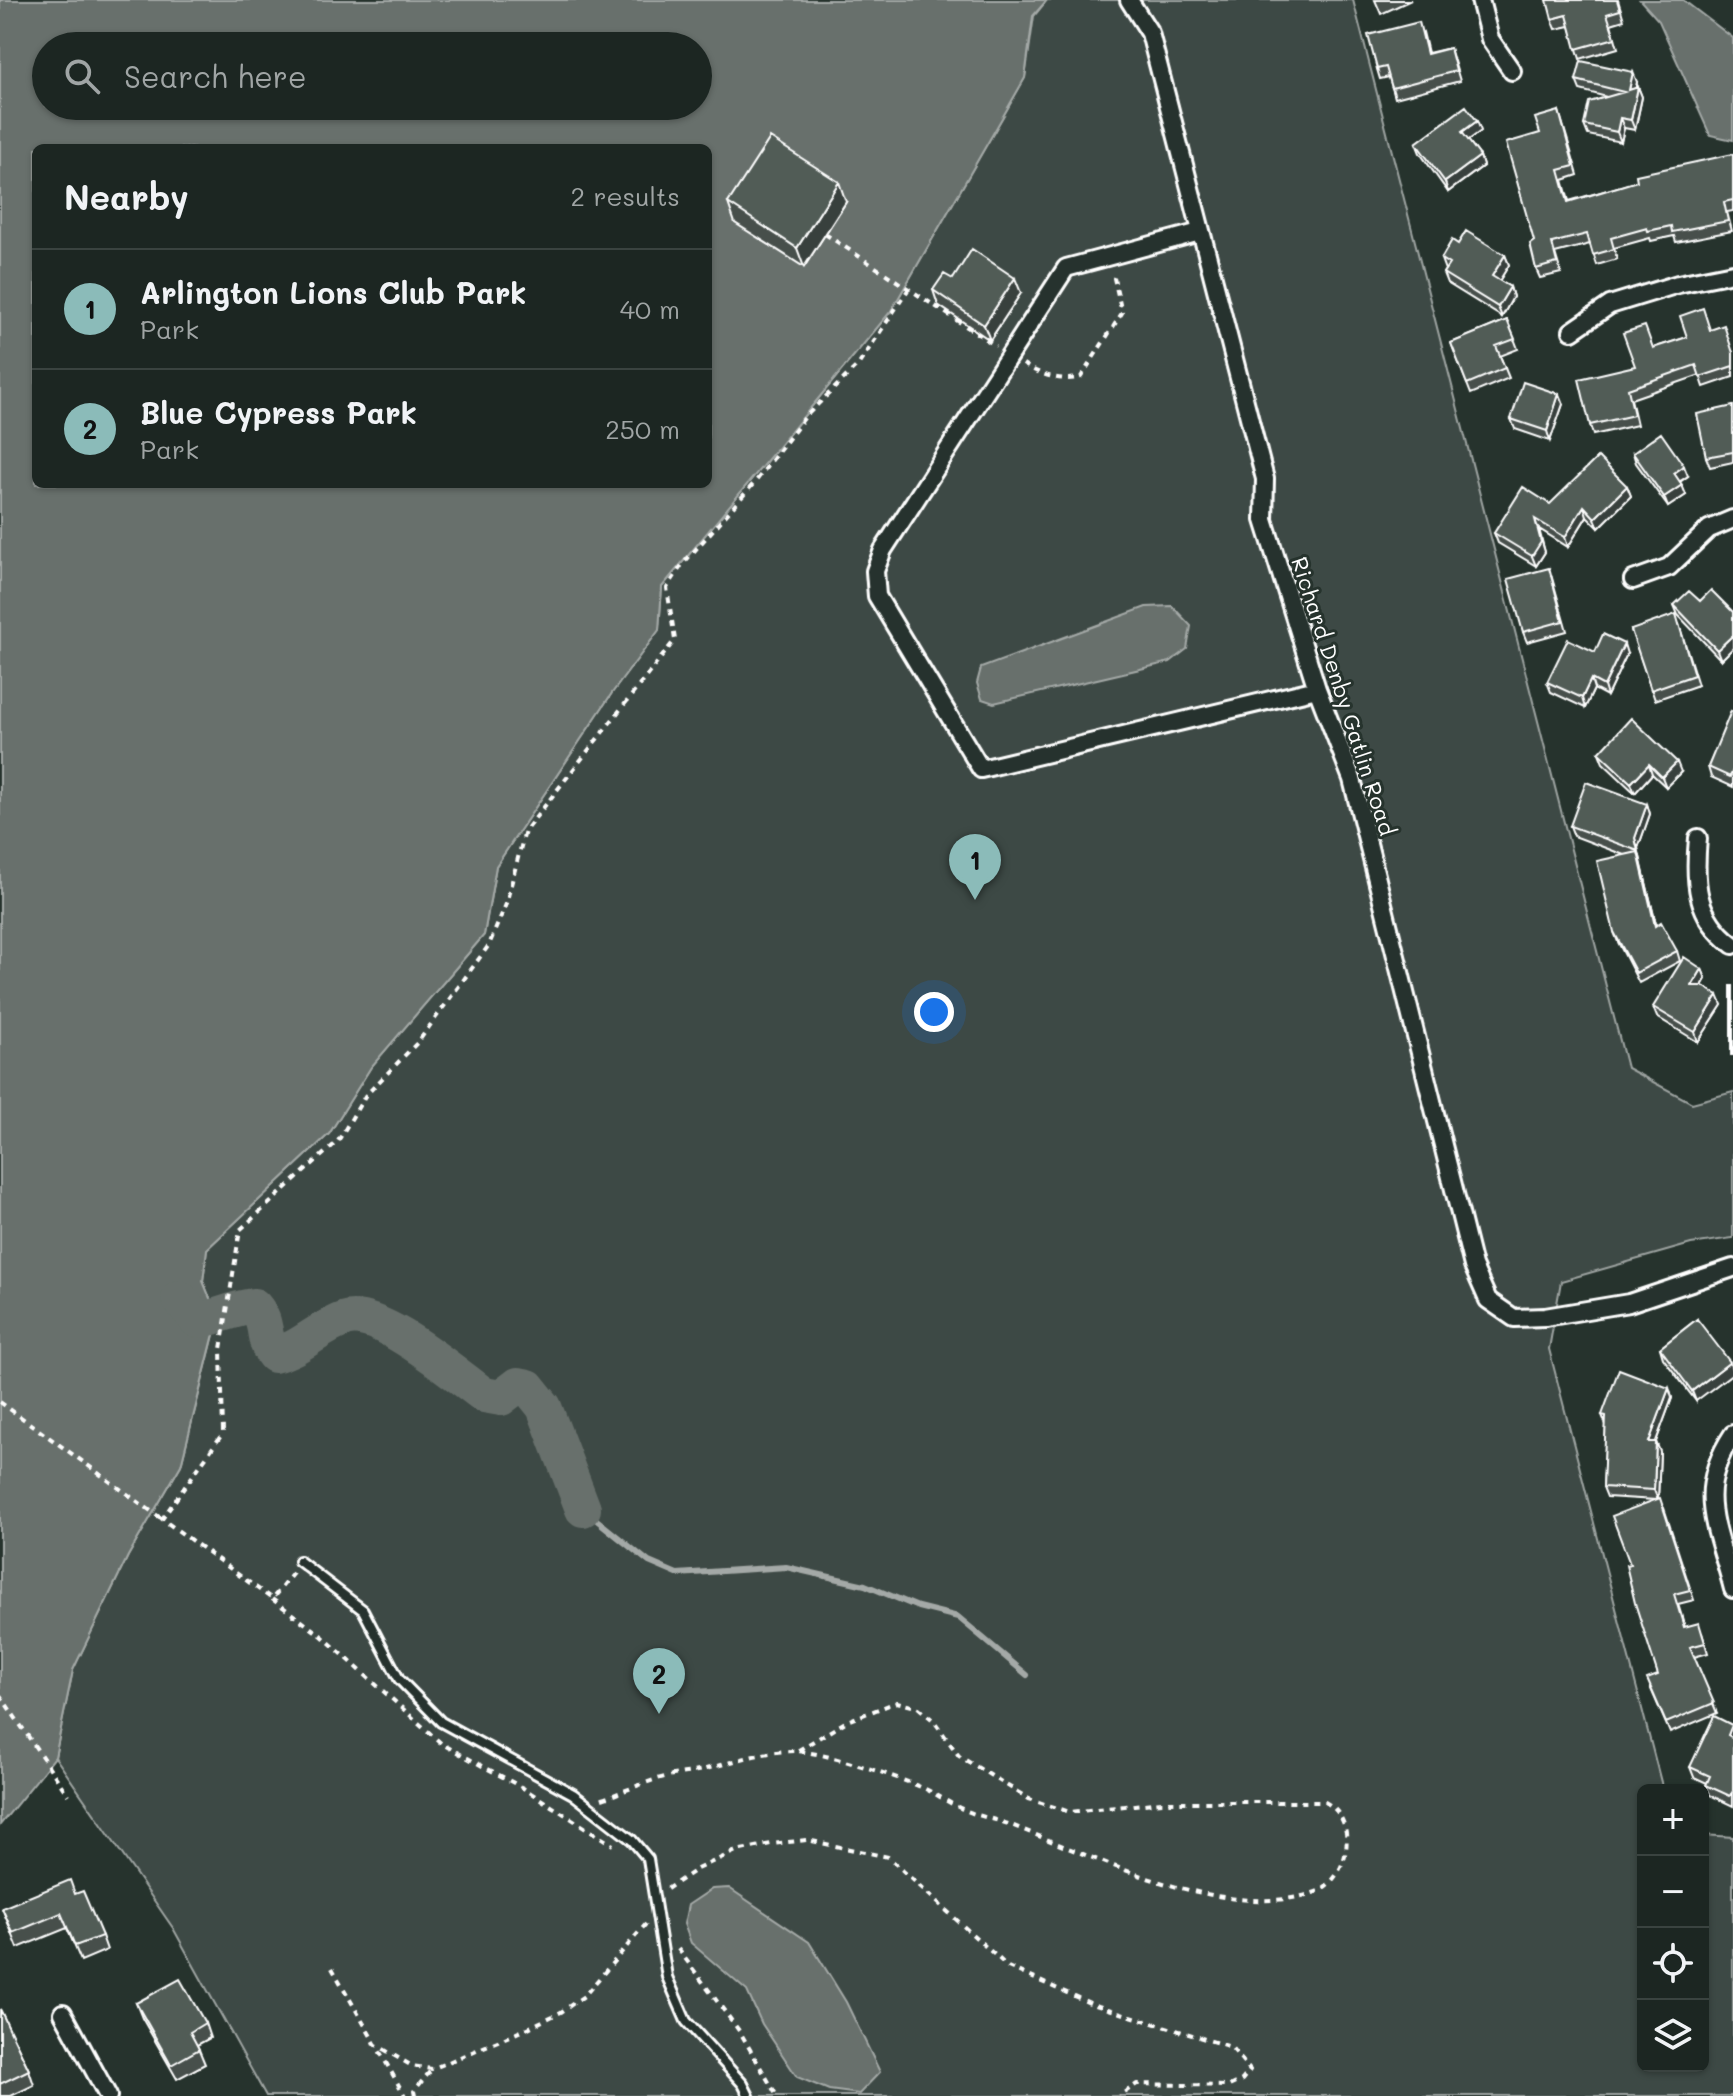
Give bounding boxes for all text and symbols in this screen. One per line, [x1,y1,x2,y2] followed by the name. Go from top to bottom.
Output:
[32,32,712,120] search box
[60,54,104,98] icon: search
[124,56,307,96] text: Search here
[64,174,189,219] text: Nearby
[571,179,680,213] text: 2 results
[140,272,526,312] text: Arlington Lions Club Park
[84,292,96,326] text: 1
[620,292,680,326] text: 40 m
[140,312,199,346] text: Park
[140,392,417,432] text: Blue Cypress Park
[83,412,97,446] text: 2
[605,412,680,446] text: 250 m
[140,432,199,466] text: Park
[1285,553,1403,839] street label: Richard Denby Gatlin Road
[949,834,1001,900] pin: 1
[914,992,954,1032] your location
[633,1648,685,1714] pin: 2
[1637,1784,1709,2072] map controls
[1637,1784,1709,1856] button: +
[1637,1856,1709,1928] button: −
[1637,1928,1709,2000] button: locate
[1637,2000,1709,2072] button: layers

